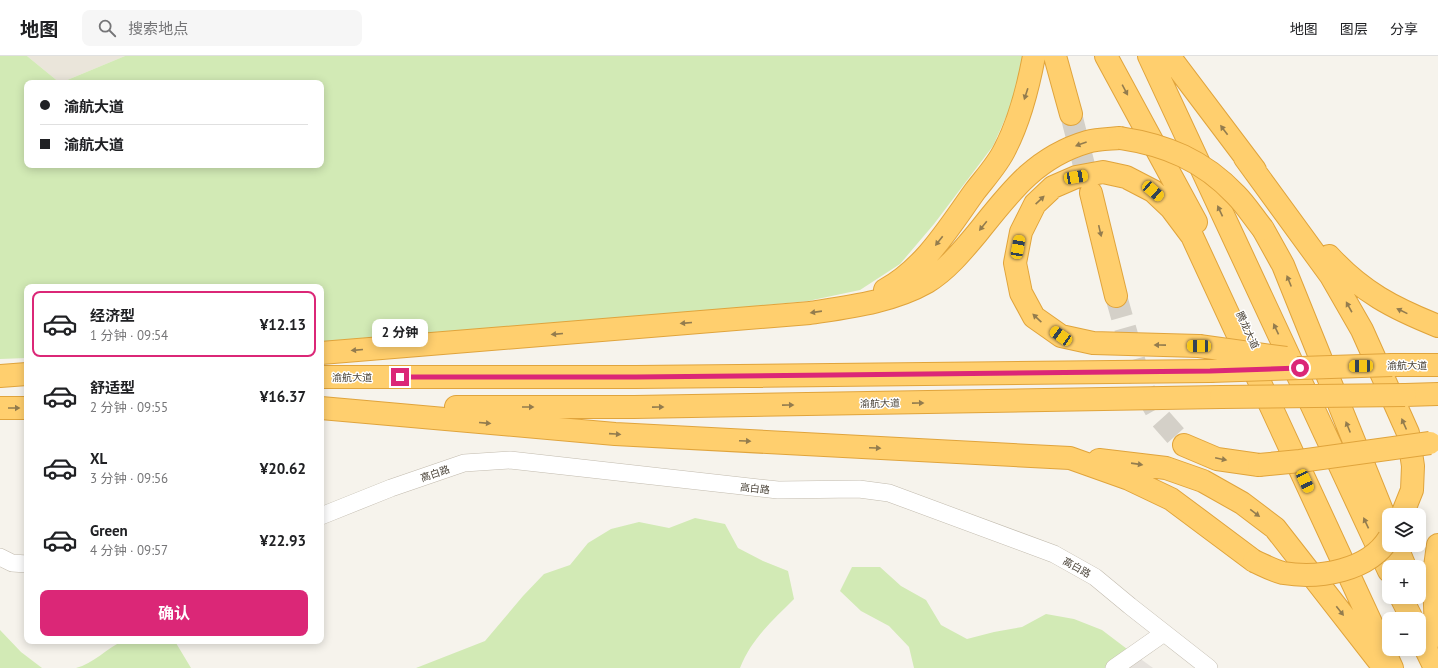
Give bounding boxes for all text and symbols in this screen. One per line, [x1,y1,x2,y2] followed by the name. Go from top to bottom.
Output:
[82,10,362,46] search box
[20,17,58,41] text: 地图
[96,17,118,39] icon: search
[128,19,188,38] text: 搜索地点
[1290,20,1318,38] text: 地图
[1340,20,1368,38] text: 图层
[1390,20,1418,38] text: 分享
[1121,84,1128,96] one-way arrow
[1023,88,1029,100] one-way arrow
[64,97,124,116] text: 渝航大道
[1220,125,1228,136] one-way arrow
[64,135,124,154] text: 渝航大道
[1075,142,1087,148] one-way arrow
[1063,169,1089,185] car
[1140,179,1166,203] car
[1035,195,1045,205] one-way arrow
[1217,205,1223,217] one-way arrow
[979,220,988,231] one-way arrow
[1098,224,1104,237] one-way arrow
[1010,234,1026,260] car
[935,235,943,246] one-way arrow
[1286,275,1292,286] one-way arrow
[1345,301,1352,313] one-way arrow
[42,306,78,342] icon: car
[90,306,135,325] text: 经济型
[1396,308,1408,314] one-way arrow
[810,309,822,315] one-way arrow
[1233,309,1262,351] street label: 腾龙大道
[1032,313,1042,323] one-way arrow
[260,315,306,334] text: ¥12.13
[372,319,428,347] callout: 2 分钟
[680,320,692,327] one-way arrow
[1273,323,1279,335] one-way arrow
[382,324,418,341] text: 2 分钟
[1048,324,1074,348] car
[90,327,168,344] text: 1 分钟 · 09:54
[551,331,563,337] one-way arrow
[1187,340,1211,352] car
[1153,342,1166,348] one-way arrow
[351,347,363,354] one-way arrow
[1291,359,1309,377] route start
[1387,359,1427,372] street label: 渝航大道
[1349,360,1373,372] car
[391,368,409,386] route end
[332,371,372,384] street label: 渝航大道
[42,378,78,414] icon: car
[90,378,135,397] text: 舒适型
[260,387,306,406] text: ¥16.37
[860,397,900,410] street label: 渝航大道
[90,399,168,416] text: 2 分钟 · 09:55
[912,399,924,406] one-way arrow
[782,402,795,408] one-way arrow
[522,404,535,410] one-way arrow
[652,404,665,410] one-way arrow
[7,405,20,411] one-way arrow
[479,419,491,426] one-way arrow
[1401,419,1407,430] one-way arrow
[1345,421,1351,433] one-way arrow
[609,431,621,438] one-way arrow
[739,438,752,444] one-way arrow
[869,444,881,451] one-way arrow
[90,449,107,468] text: XL
[42,450,78,486] icon: car
[1214,457,1227,463] one-way arrow
[260,459,306,478] text: ¥20.62
[1131,461,1143,467] one-way arrow
[419,462,451,485] street label: 高白路
[1294,468,1316,494] car
[90,470,168,487] text: 3 分钟 · 09:56
[739,480,771,497] street label: 高白路
[1382,508,1426,656] map controls
[1382,508,1426,552] button: layers
[1250,509,1261,518] one-way arrow
[1363,516,1369,528] one-way arrow
[90,521,128,540] text: Green
[42,522,78,558] icon: car
[260,531,306,550] text: ¥22.93
[90,542,168,559] text: 4 分钟 · 09:57
[1060,554,1093,580] street label: 高白路
[1382,560,1426,604] button: +
[40,590,308,636] button: 确认
[1336,606,1344,617] one-way arrow
[1382,612,1426,656] button: −

